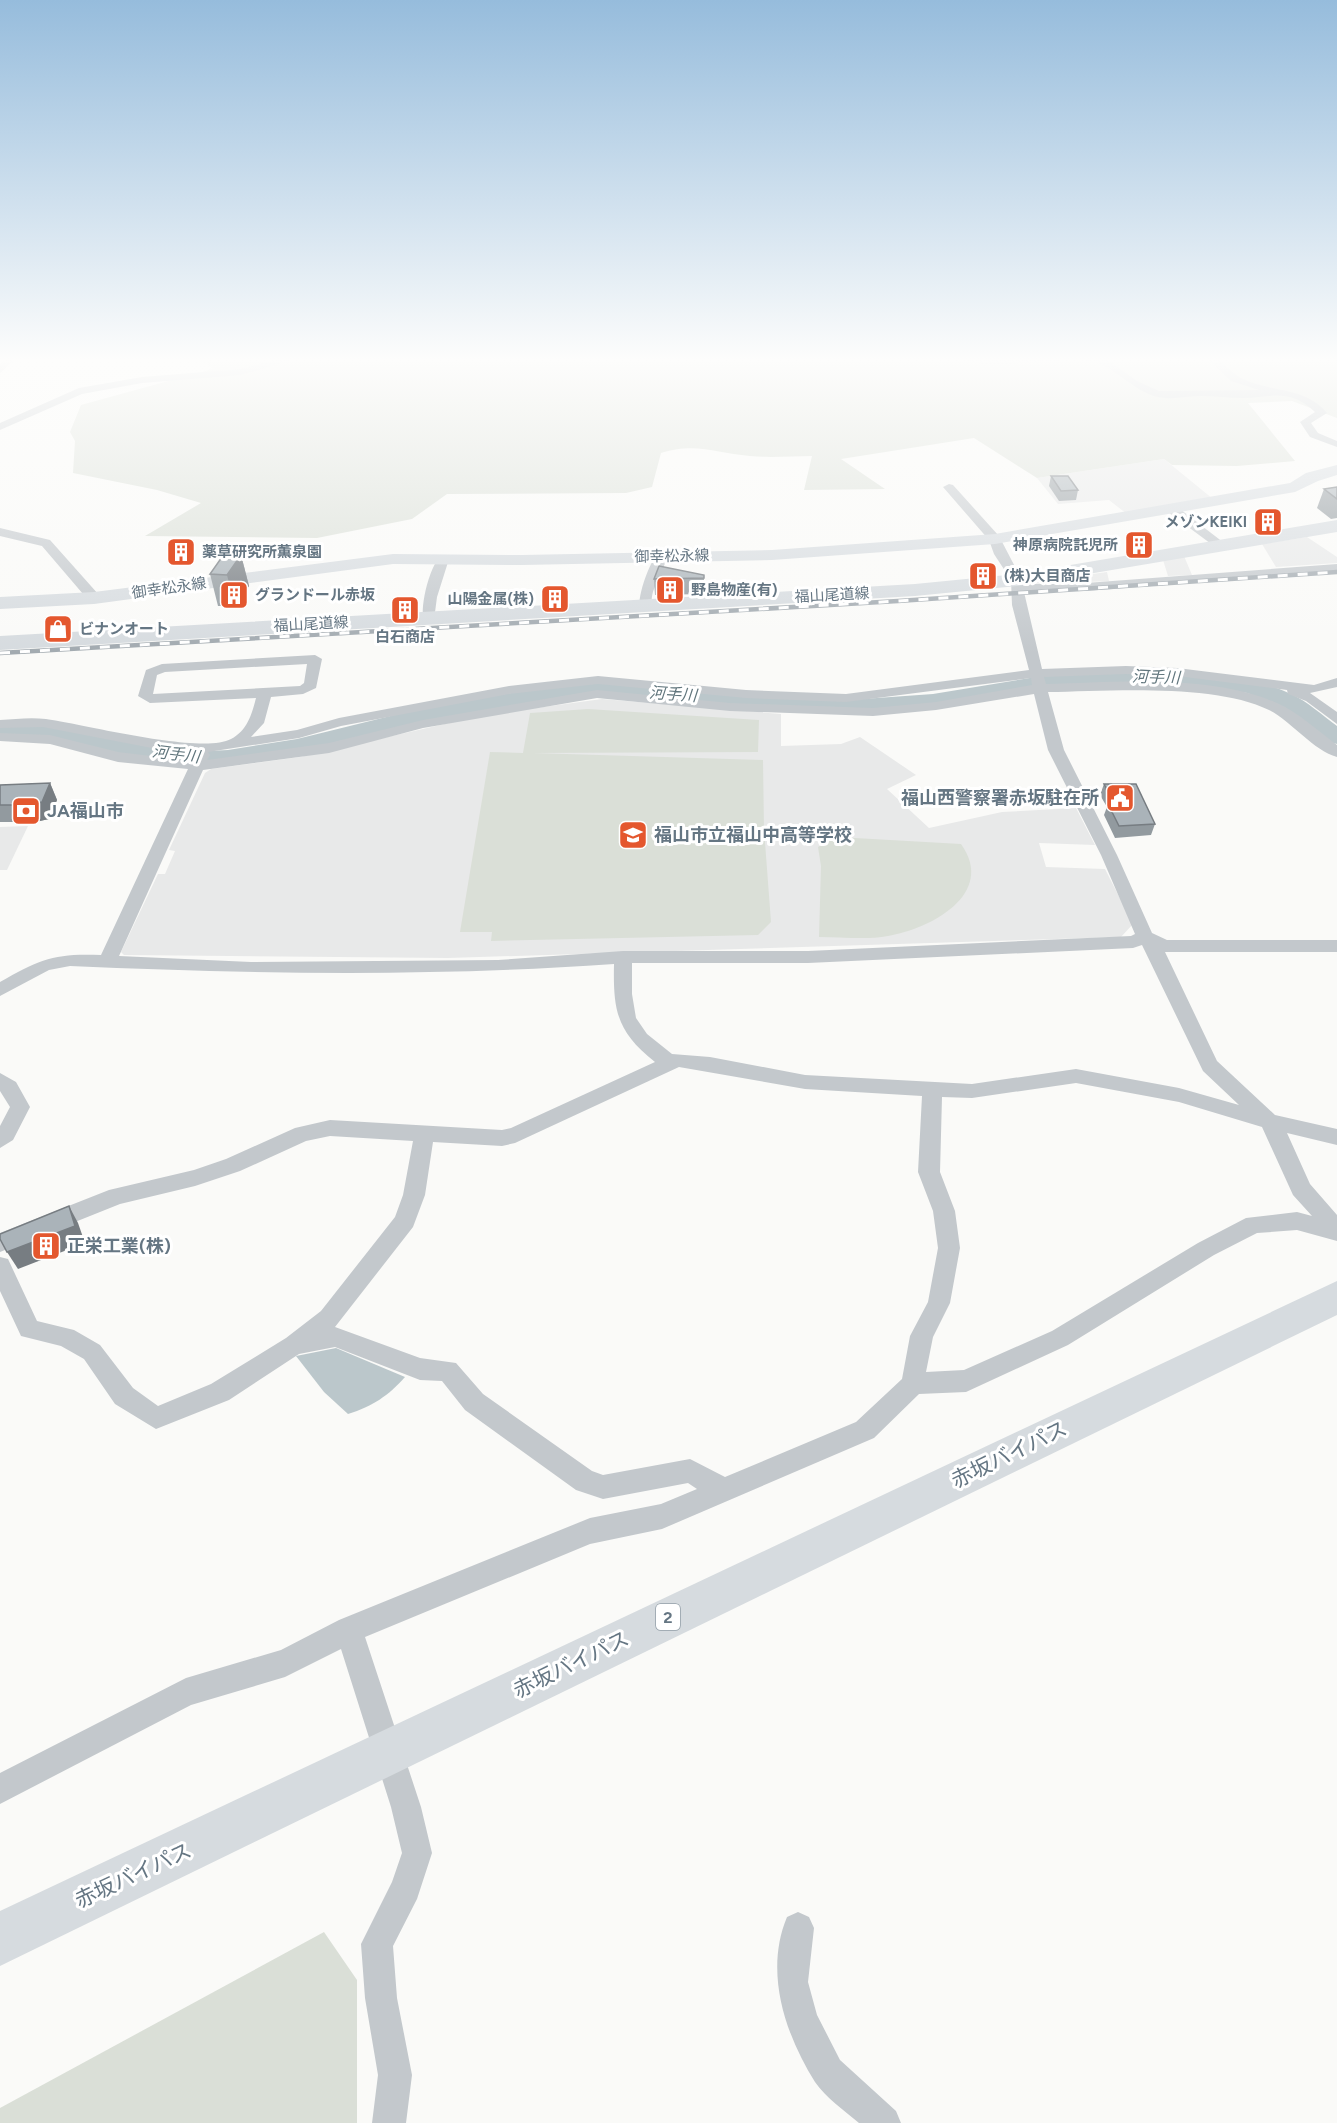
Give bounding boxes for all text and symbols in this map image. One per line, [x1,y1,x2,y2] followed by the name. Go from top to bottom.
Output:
[1252,506,1284,538] building icon: メゾンKEIKI
[1165,513,1247,531] place label: メゾンKEIKI
[1123,529,1155,561] building icon: 神原病院託児所
[165,536,197,568] building icon: 薬草研究所薫泉園
[1012,536,1118,554] place label: 神原病院託児所
[202,543,322,561] place label: 薬草研究所薫泉園
[634,546,710,566] street label: 御幸松永線
[967,560,999,592] building icon: (株)大目商店
[1004,567,1090,585] place label: (株)大目商店
[131,574,207,602] street label: 御幸松永線
[654,574,686,606] building icon: 野島物産(有)
[218,579,250,611] building icon: グランドール赤坂
[691,581,778,599] place label: 野島物産(有)
[539,583,571,615] building icon: 山陽金属(株)
[794,584,870,606] street label: 福山尾道線
[255,586,375,604] place label: グランドール赤坂
[448,590,534,608] place label: 山陽金属(株)
[389,594,421,626] building icon: 白石商店
[42,613,74,645] shop icon: ビナンオート
[273,613,349,635] street label: 福山尾道線
[79,620,169,638] place label: ビナンオート
[375,628,435,646] place label: 白石商店
[1132,667,1182,687] water label: 河手川
[648,683,700,705] water label: 河手川
[151,742,203,767] water label: 河手川
[1104,782,1136,814] public building icon: 福山西警察署赤坂駐在所
[901,787,1099,809] place label: 福山西警察署赤坂駐在所
[10,795,42,827] bank icon: JA福山市
[47,800,124,822] place label: JA福山市
[617,819,649,851] school or university icon: 福山市立福山中高等学校
[654,824,852,846] place label: 福山市立福山中高等学校
[30,1230,62,1262] building icon: 正栄工業(株)
[67,1235,171,1257] place label: 正栄工業(株)
[947,1415,1071,1493] street label: 赤坂バイパス
[656,1604,680,1630] road number: 2
[509,1625,633,1703] street label: 赤坂バイパス
[71,1837,195,1913] street label: 赤坂バイパス

